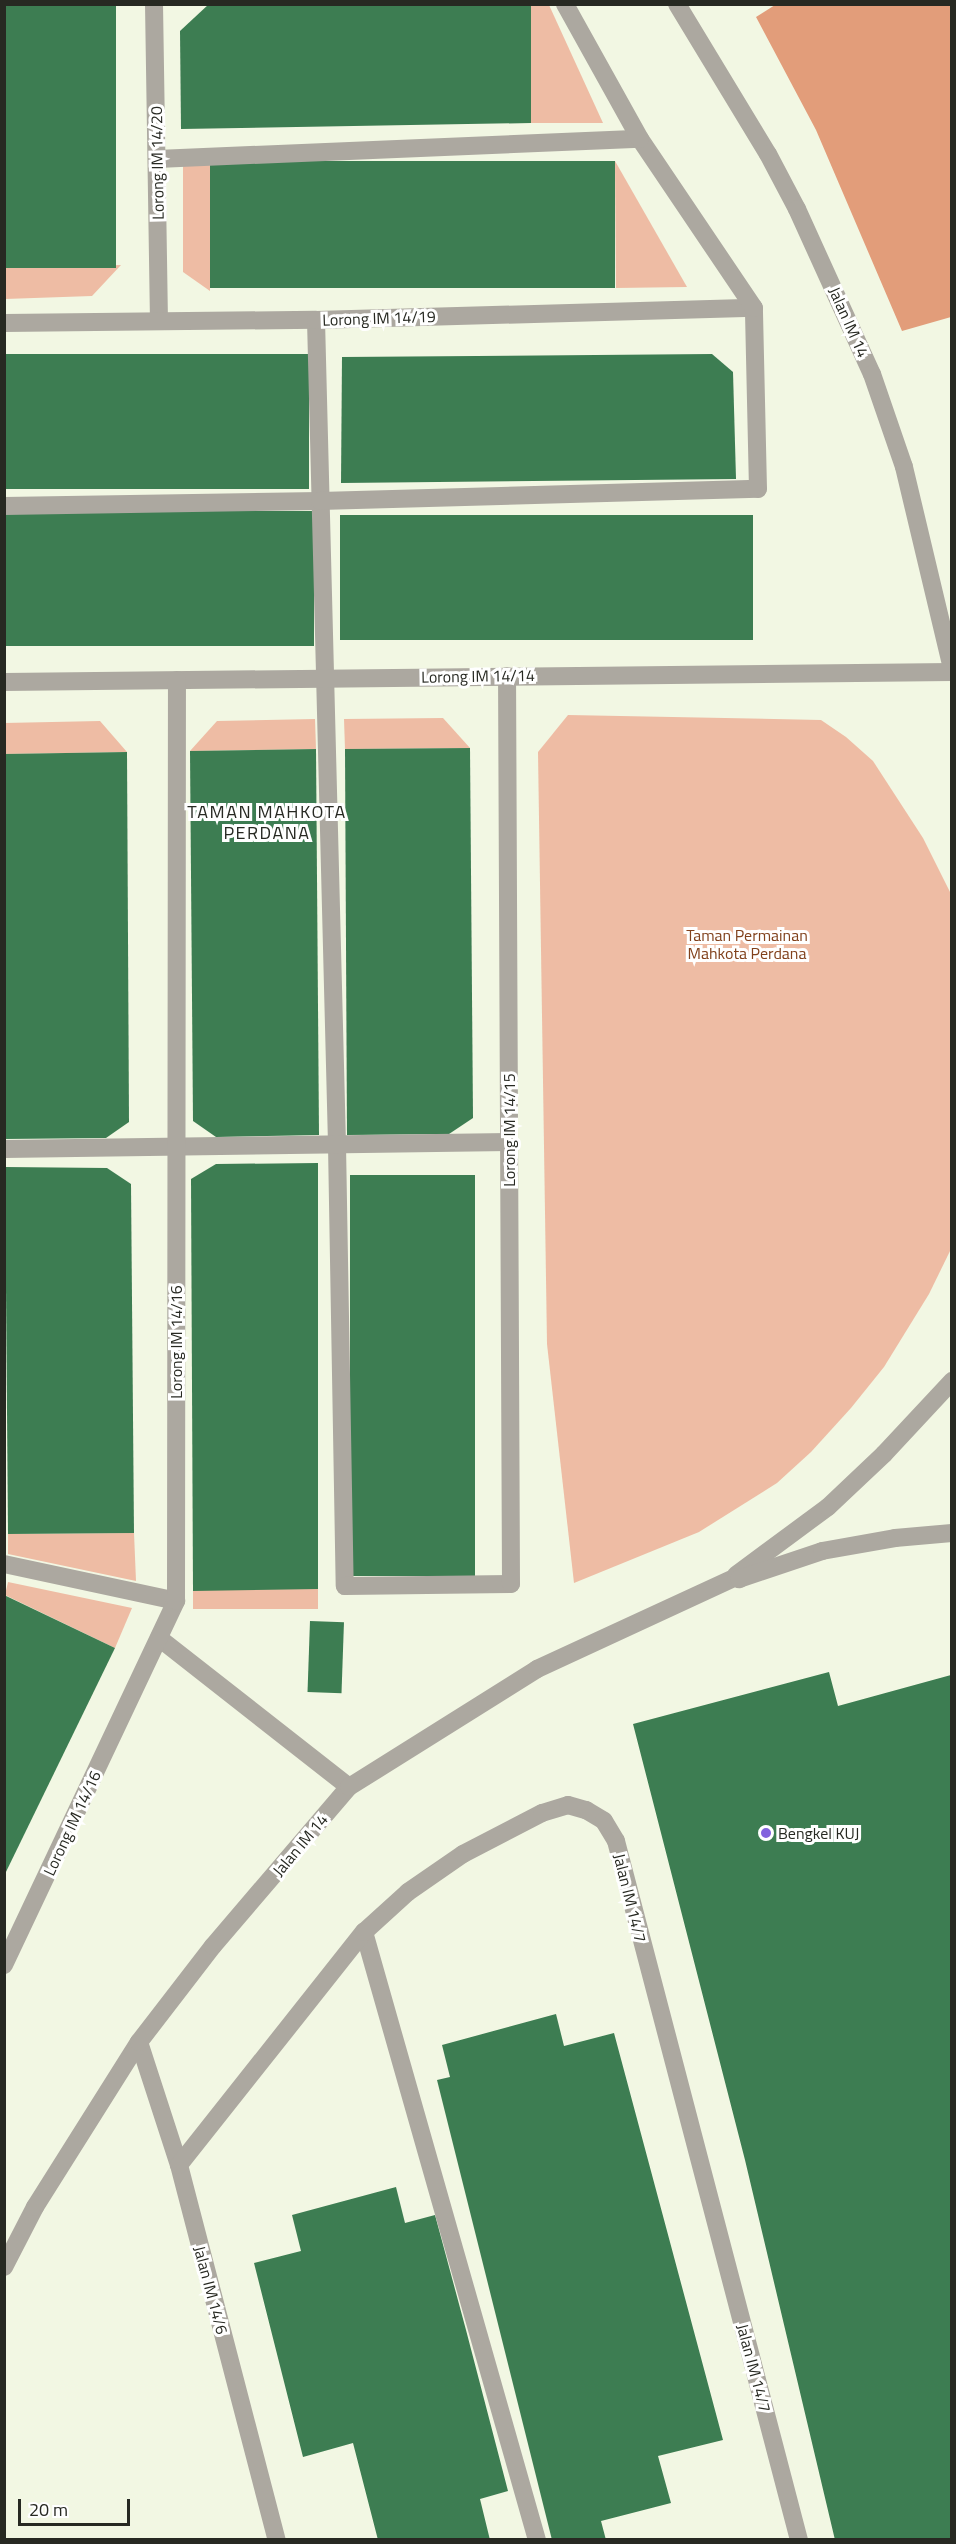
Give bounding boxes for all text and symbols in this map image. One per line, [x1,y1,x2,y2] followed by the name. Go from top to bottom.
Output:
[146,106,168,220] street label: Lorong IM 14/20
[825,284,873,360] street label: Jalan IM 14
[322,306,436,330] street label: Lorong IM 14/19
[421,665,535,687] street label: Lorong IM 14/14
[187,802,347,844] district label: TAMAN MAHKOTA PERDANA
[686,925,808,963] park label: Taman Permainan Mahkota Perdana
[499,1073,519,1187] street label: Lorong IM 14/15
[166,1285,186,1399] street label: Lorong IM 14/16
[39,1768,105,1878] street label: Lorong IM 14/16
[268,1810,332,1880] street label: Jalan IM 14
[778,1823,859,1843] place label: Bengkel KUJ
[759,1826,773,1840] marker: Bengkel KUJ
[610,1852,650,1944] street label: Jalan IM 14/7
[190,2244,232,2336] street label: Jalan IM 14/6
[733,2322,775,2414] street label: Jalan IM 14/7
[21,2487,134,2525] scale bar
[29,2496,68,2523] text: 20 m

